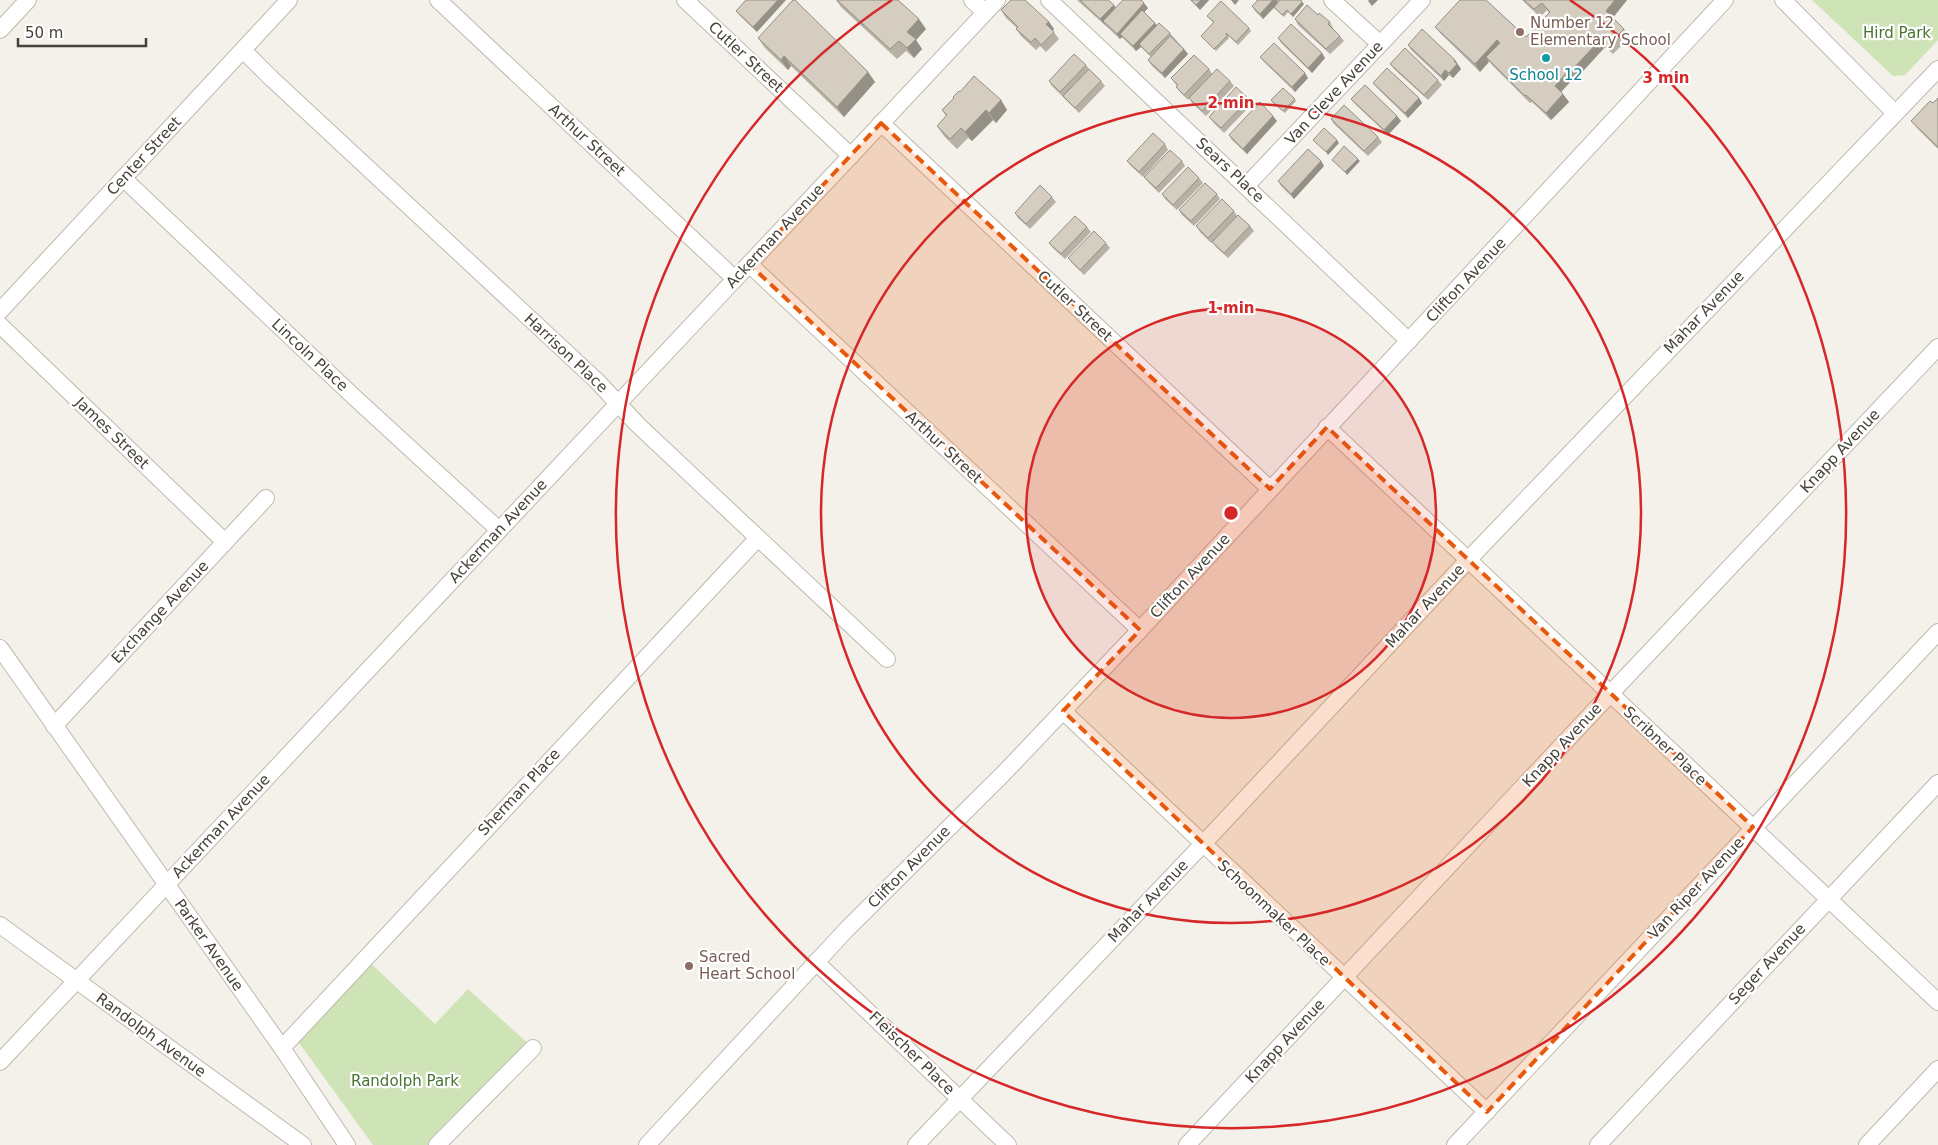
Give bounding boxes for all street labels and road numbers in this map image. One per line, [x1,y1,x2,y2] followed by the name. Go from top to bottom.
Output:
[705,18,787,96] street label: Cutler Street
[1281,37,1387,149] street label: Van Cleve Avenue
[545,100,629,180] street label: Arthur Street
[103,113,185,199] street label: Center Street
[1192,134,1268,206] street label: Sears Place
[722,180,828,292] street label: Ackerman Avenue
[1422,234,1510,326] street label: Clifton Avenue
[1034,267,1116,345] street label: Cutler Street
[1660,267,1748,357] street label: Mahar Avenue
[520,310,612,396] street label: Harrison Place
[268,315,352,395] street label: Lincoln Place
[71,393,153,473] street label: James Street
[1797,405,1883,497] street label: Knapp Avenue
[902,407,986,487] street label: Arthur Street
[445,475,551,587] street label: Ackerman Avenue
[1146,530,1234,622] street label: Clifton Avenue
[108,557,212,667] street label: Exchange Avenue
[1382,561,1468,651] street label: Mahar Avenue
[1519,699,1605,791] street label: Knapp Avenue
[1620,703,1710,789] street label: Scribner Place
[474,745,564,839] street label: Sherman Place
[168,770,274,882] street label: Ackerman Avenue
[864,822,954,912] street label: Clifton Avenue
[1644,833,1748,943] street label: Van Riper Avenue
[1104,856,1192,946] street label: Mahar Avenue
[1214,856,1334,970] street label: Schoonmaker Place
[171,896,247,994] street label: Parker Avenue
[1725,920,1809,1008] street label: Seger Avenue
[93,989,209,1081] street label: Randolph Avenue
[1242,995,1328,1087] street label: Knapp Avenue
[866,1008,958,1098] street label: Fleischer Place

